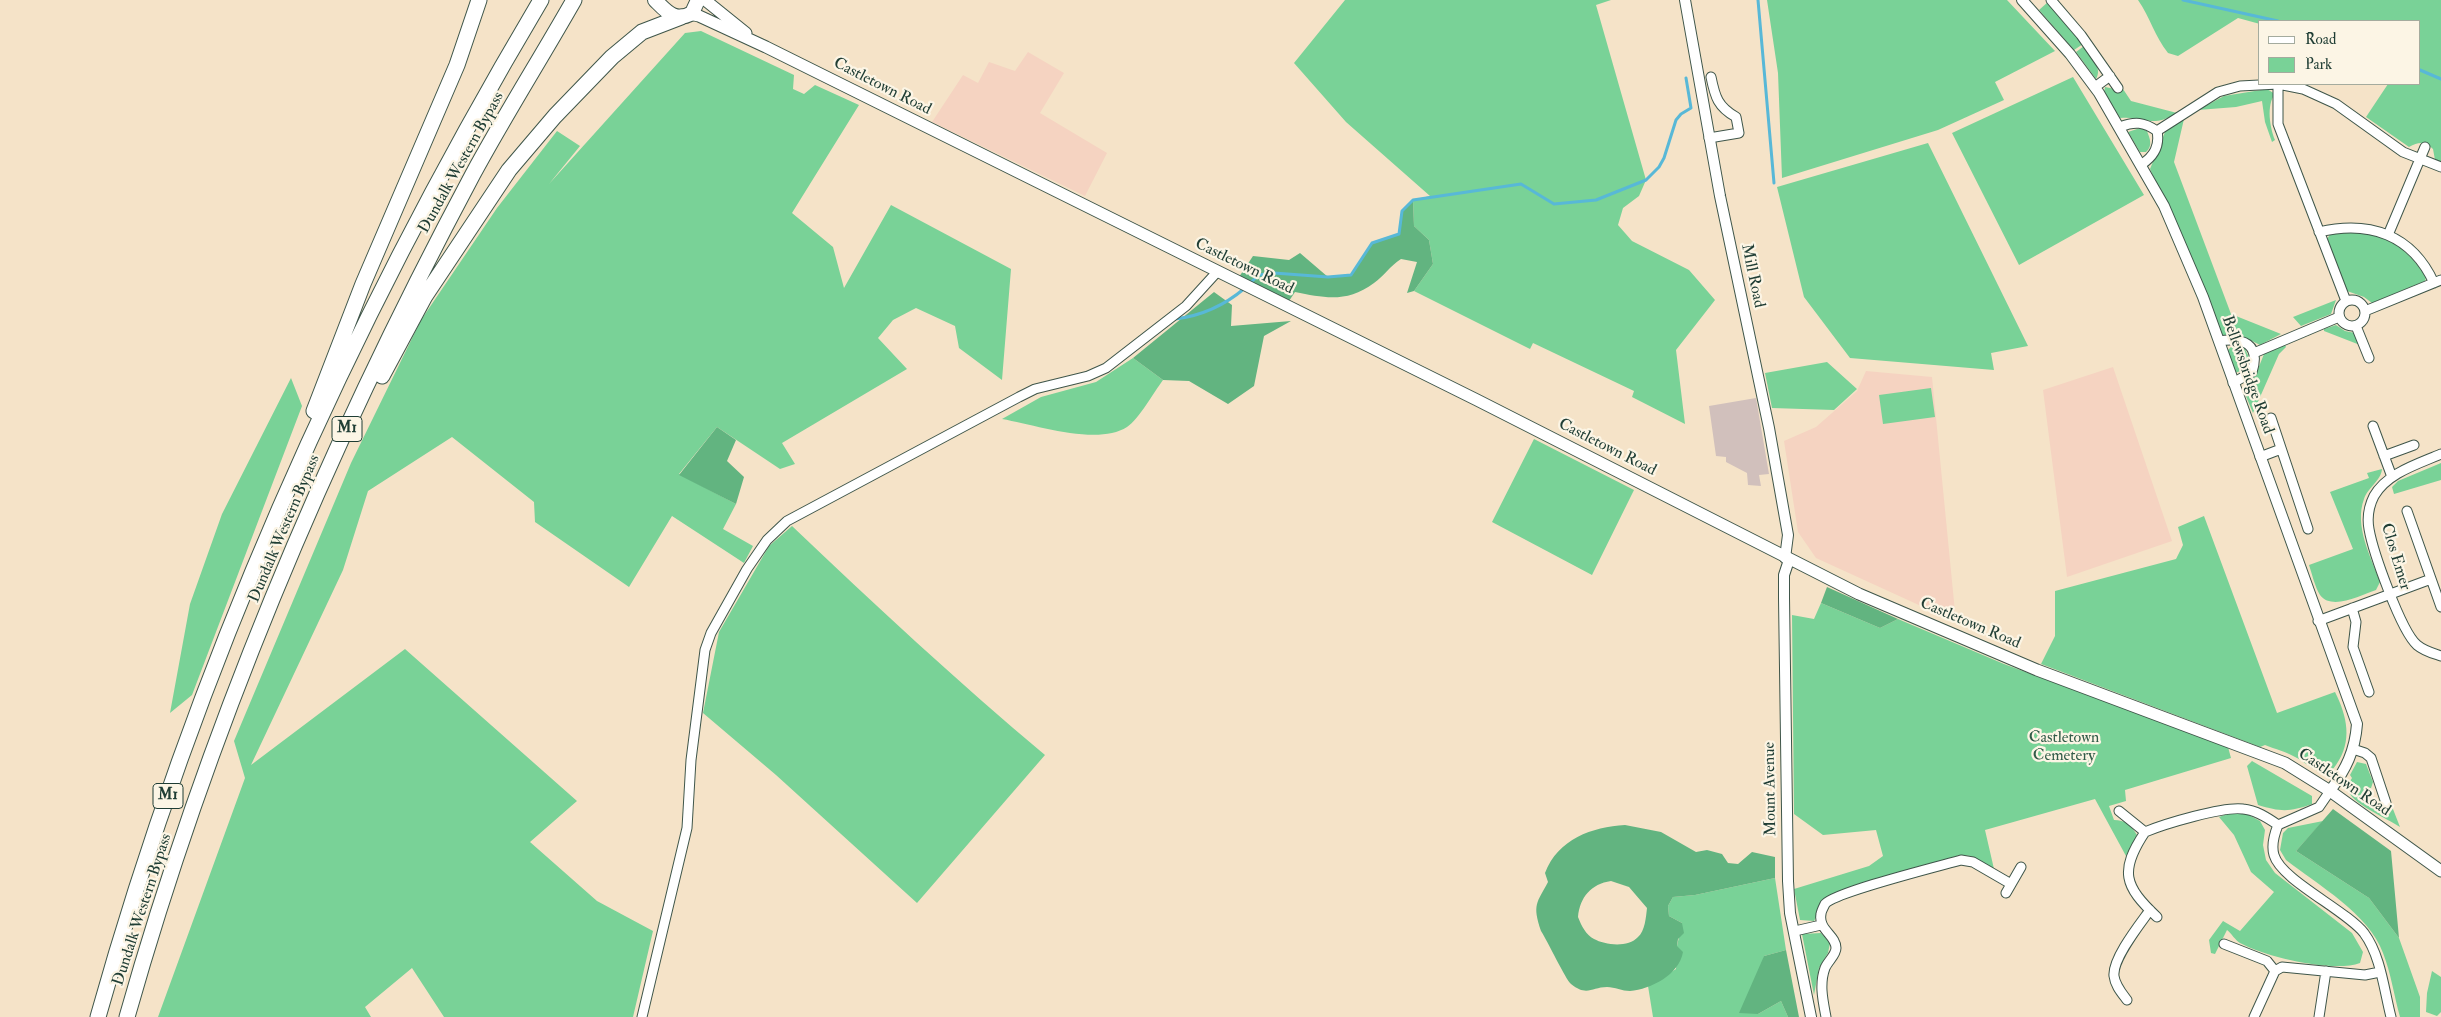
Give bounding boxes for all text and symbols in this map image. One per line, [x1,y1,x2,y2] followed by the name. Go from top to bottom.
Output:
[2258,20,2421,85] legend
[2305,30,2336,49] text: Road
[830,54,934,120] street label: Castletown Road
[2305,55,2332,74] text: Park
[415,89,509,237] street label: Dundalk Western Bypass
[1192,235,1296,299] street label: Castletown Road
[1736,242,1768,310] street label: Mill Road
[2217,313,2277,437] street label: Bellewsbridge Road
[1555,415,1659,481] street label: Castletown Road
[332,416,362,442] road number: M1
[245,452,325,606] street label: Dundalk Western Bypass
[2376,521,2414,593] street label: Clos Emer
[1917,594,2023,654] street label: Castletown Road
[2029,729,2099,767] park label: Castletown Cemetery
[1761,742,1781,836] street label: Mount Avenue
[2294,745,2394,821] street label: Castletown Road
[153,784,183,808] road number: M1
[109,832,177,988] street label: Dundalk Western Bypass

